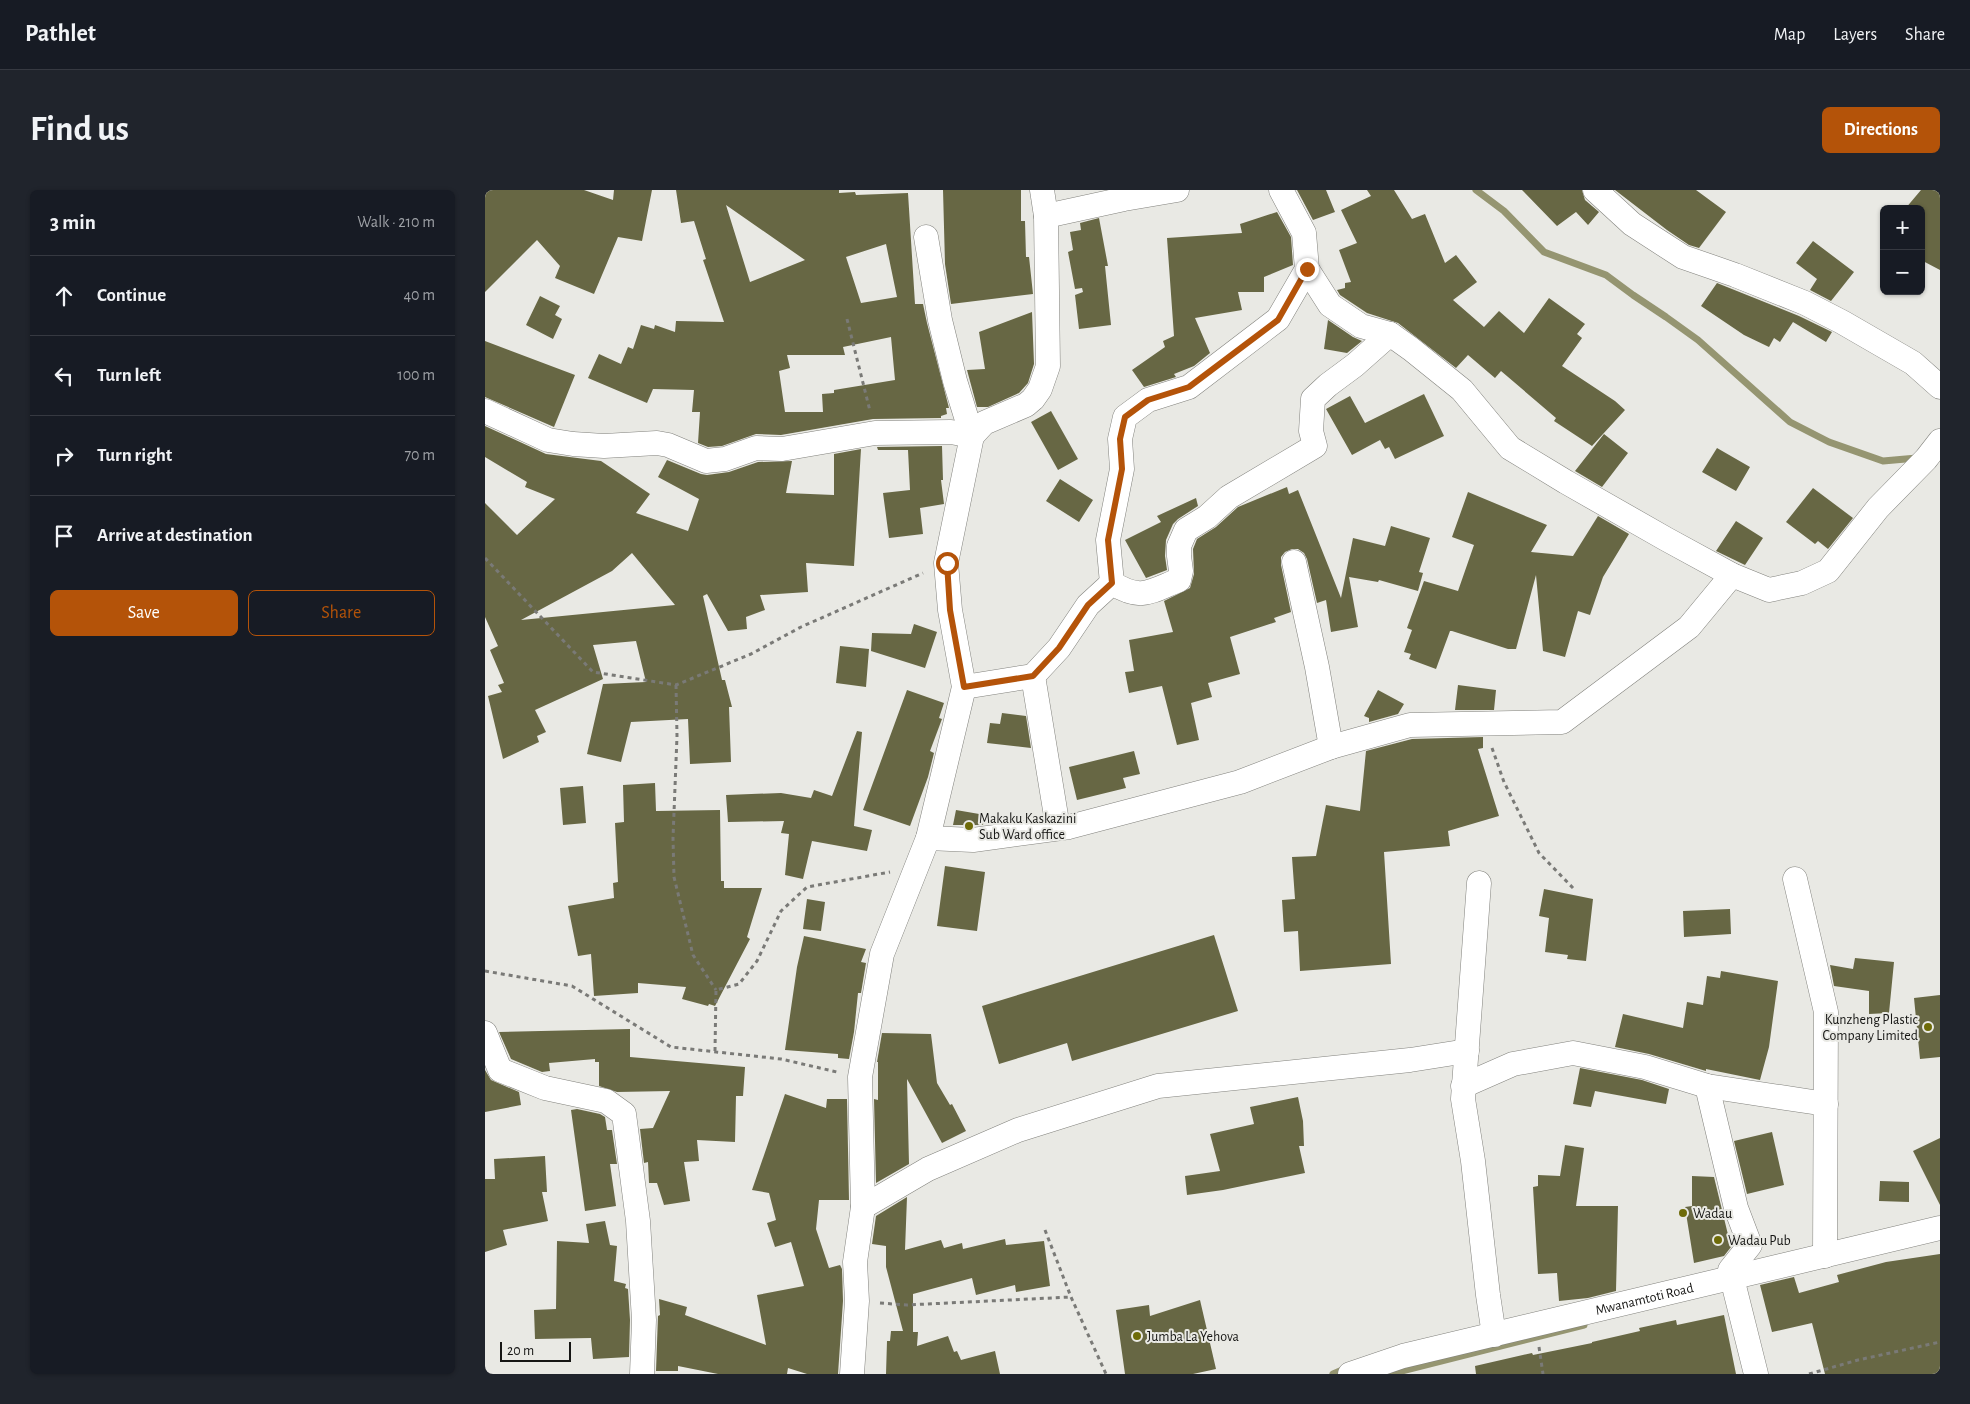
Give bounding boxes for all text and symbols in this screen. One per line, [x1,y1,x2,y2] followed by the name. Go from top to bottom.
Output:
[25,22,96,46] text: Pathlet
[1774,26,1805,44] text: Map
[1833,26,1877,44] text: Layers
[1905,26,1945,44] text: Share
[1822,107,1940,153] button: Directions
[30,112,129,147] text: Find us
[1880,205,1925,295] map controls
[1880,205,1925,250] button: +
[50,212,96,233] text: 3 min
[357,214,435,230] text: Walk · 210 m
[1880,250,1925,295] button: −
[1296,258,1319,281] route end
[50,282,78,310] icon: ahead
[97,286,166,305] text: Continue
[403,287,435,303] text: 40 m
[50,362,78,390] icon: left
[97,366,161,385] text: Turn left
[397,367,435,383] text: 100 m
[50,442,78,470] icon: right
[97,446,172,465] text: Turn right
[404,447,435,463] text: 70 m
[50,522,78,550] icon: arrive
[97,526,253,545] text: Arrive at destination
[936,552,959,575] route start
[50,590,238,636] button: Save
[248,590,435,636] button: Share
[979,812,1076,842] place label: Makaku Kaskazini Sub Ward office
[963,820,975,832] marker: Makaku Kaskazini Sub Ward office
[1823,1013,1919,1043] place label: Kunzheng Plastic Company Limited
[1922,1021,1934,1033] marker: Kunzheng Plastic Company Limited
[1677,1207,1689,1219] marker: Wadau
[1693,1207,1732,1221] place label: Wadau
[1712,1234,1724,1246] marker: Wadau Pub
[1728,1234,1791,1248] place label: Wadau Pub
[1594,1281,1695,1318] street label: Mwanamtoti Road
[1131,1330,1143,1342] marker: Jumba La Yehova
[1147,1330,1240,1344] place label: Jumba La Yehova
[500,1339,571,1362] scale bar
[507,1344,534,1358] text: 20 m

